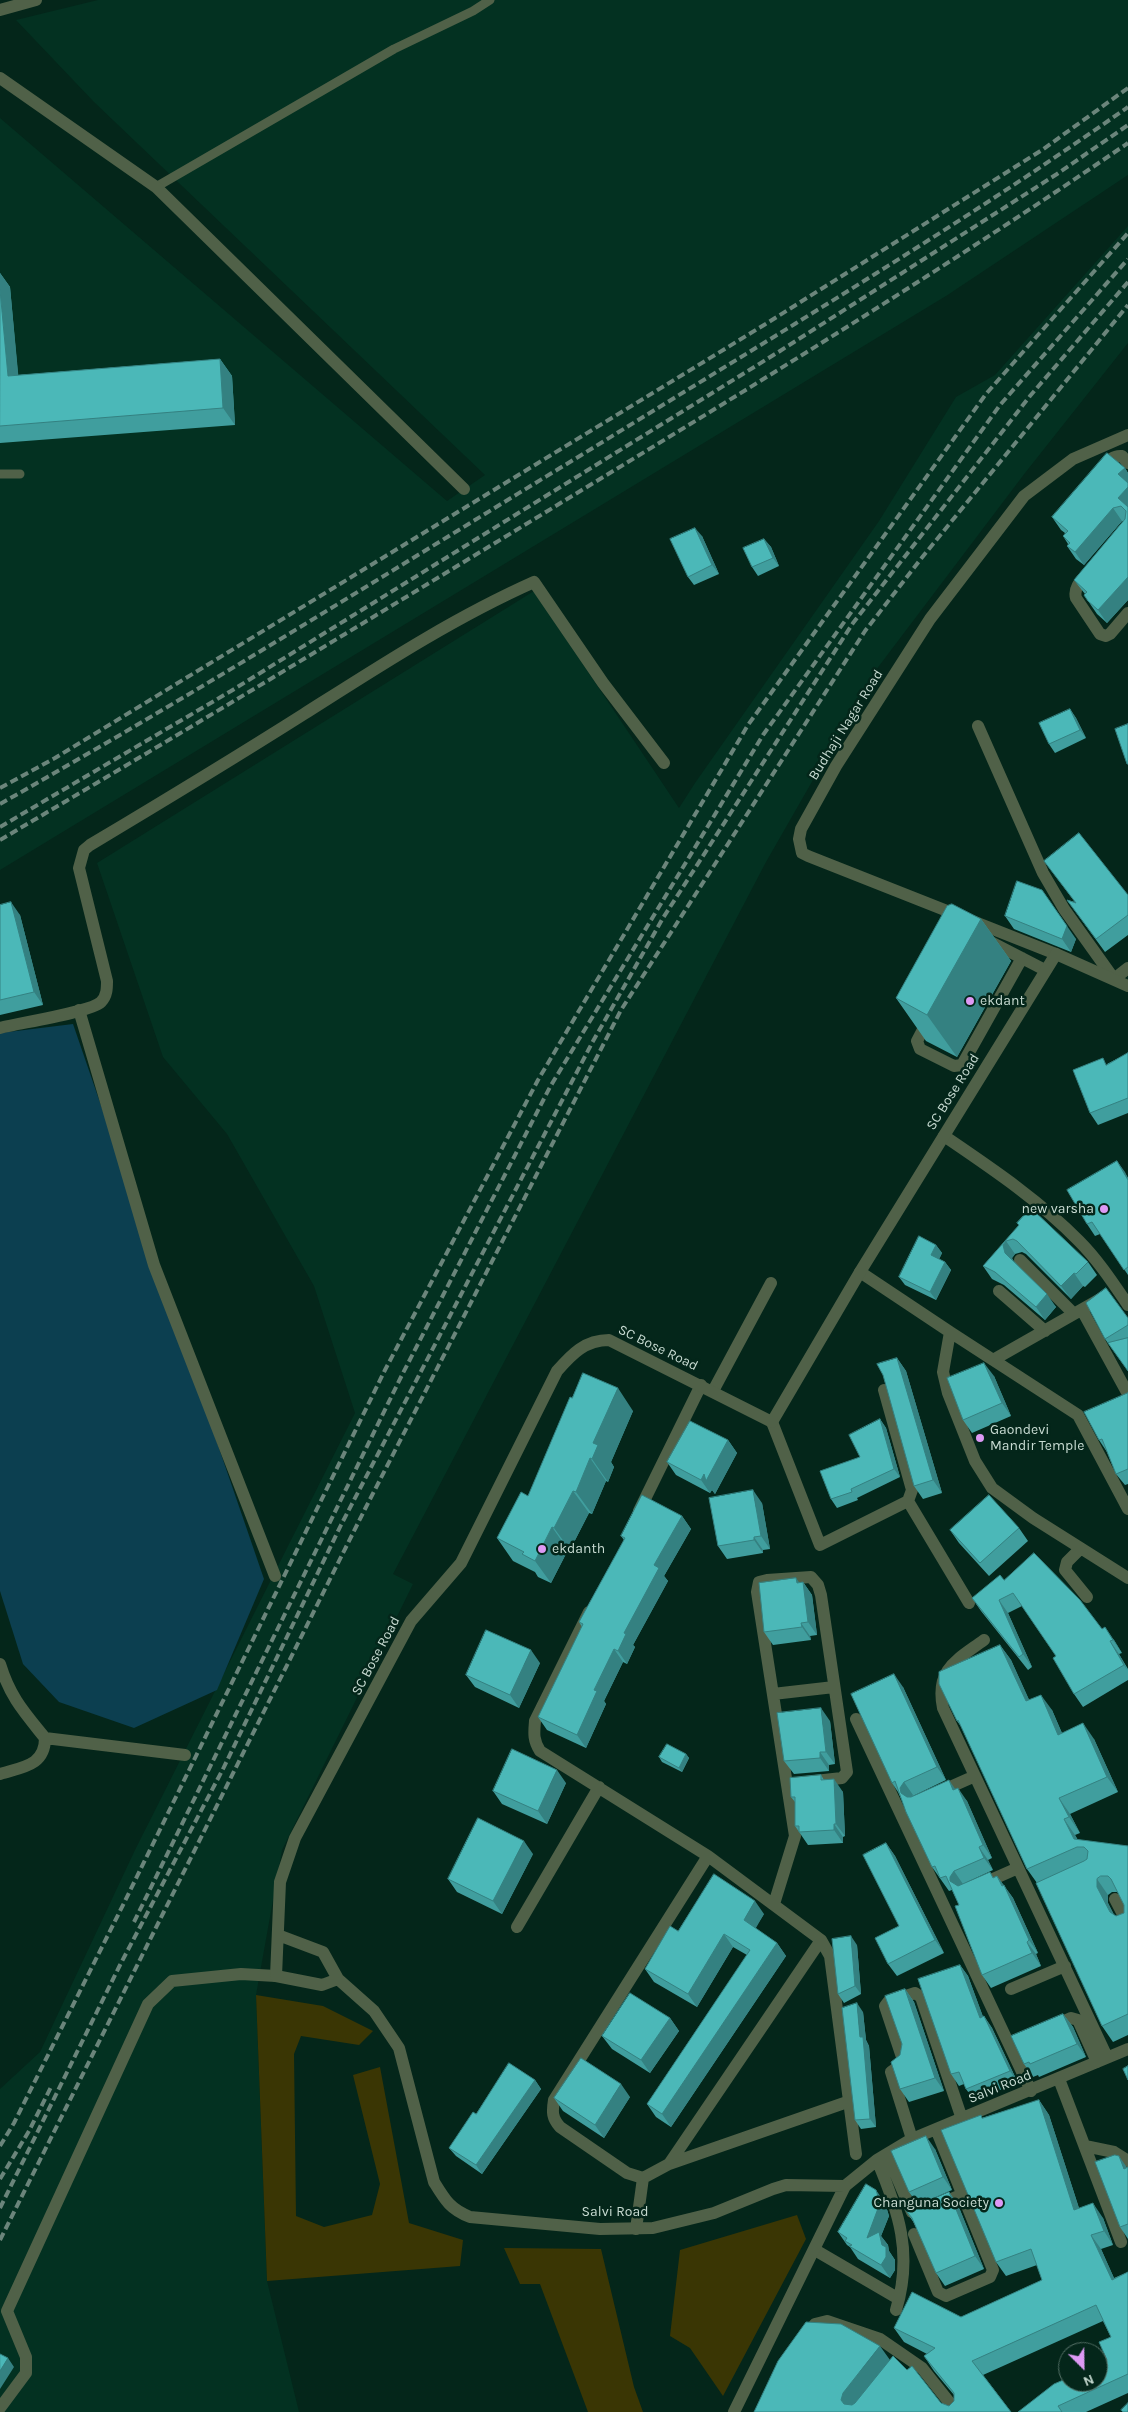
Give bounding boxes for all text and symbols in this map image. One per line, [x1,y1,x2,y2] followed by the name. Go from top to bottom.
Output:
[805,667,887,783] street label: Budhaji Nagar Road
[980,993,1025,1009] place label: ekdant
[964,995,976,1007] marker: ekdant
[923,1051,983,1133] street label: SC Bose Road
[1022,1201,1094,1217] place label: new varsha
[1098,1203,1110,1215] marker: new varsha
[615,1321,701,1375] street label: SC Bose Road
[990,1422,1084,1454] place label: Gaondevi Mandir Temple
[974,1432,986,1444] marker: Gaondevi Mandir Temple
[552,1541,605,1557] place label: ekdanth
[536,1543,548,1555] marker: ekdanth
[348,1614,404,1698] street label: SC Bose Road
[966,2067,1034,2107] street label: Salvi Road
[873,2195,989,2211] place label: Changuna Society
[993,2197,1005,2209] marker: Changuna Society
[582,2204,648,2220] street label: Salvi Road
[1058,2342,1108,2392] north arrow
[1081,2371,1097,2390] text: N

